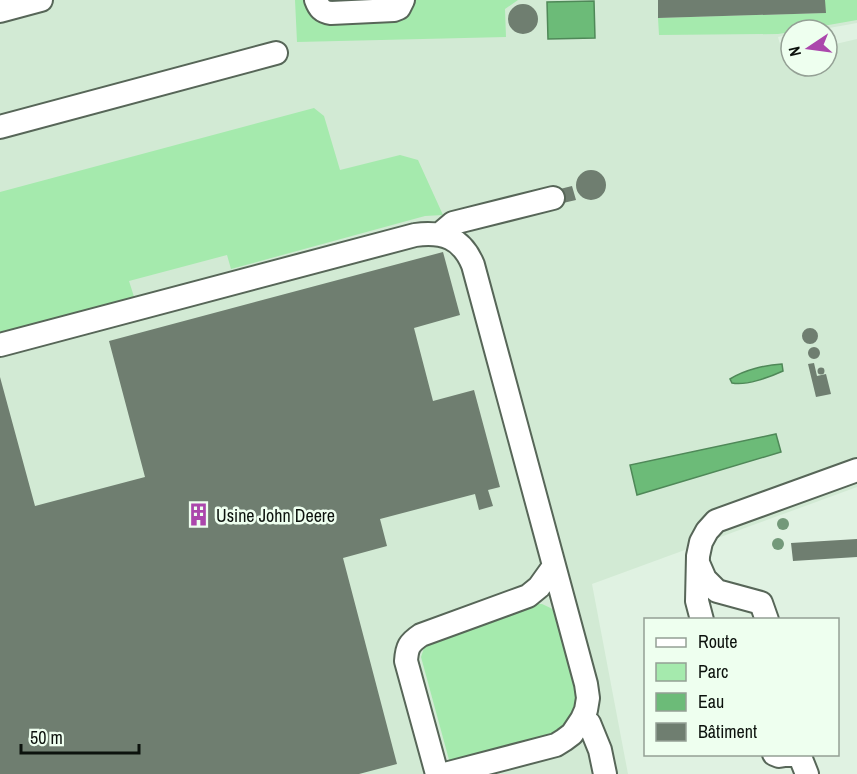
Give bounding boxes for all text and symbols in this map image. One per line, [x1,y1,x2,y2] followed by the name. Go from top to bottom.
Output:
[779,18,839,78] north arrow
[783,44,806,58] text: N
[185,502,211,528] building icon: Usine John Deere
[216,503,335,528] place label: Usine John Deere
[644,618,839,756] legend
[698,629,737,654] text: Route
[698,659,728,684] text: Parc
[698,689,724,714] text: Eau
[21,717,140,755] scale bar
[698,719,757,744] text: Bâtiment
[30,725,63,750] text: 50 m

